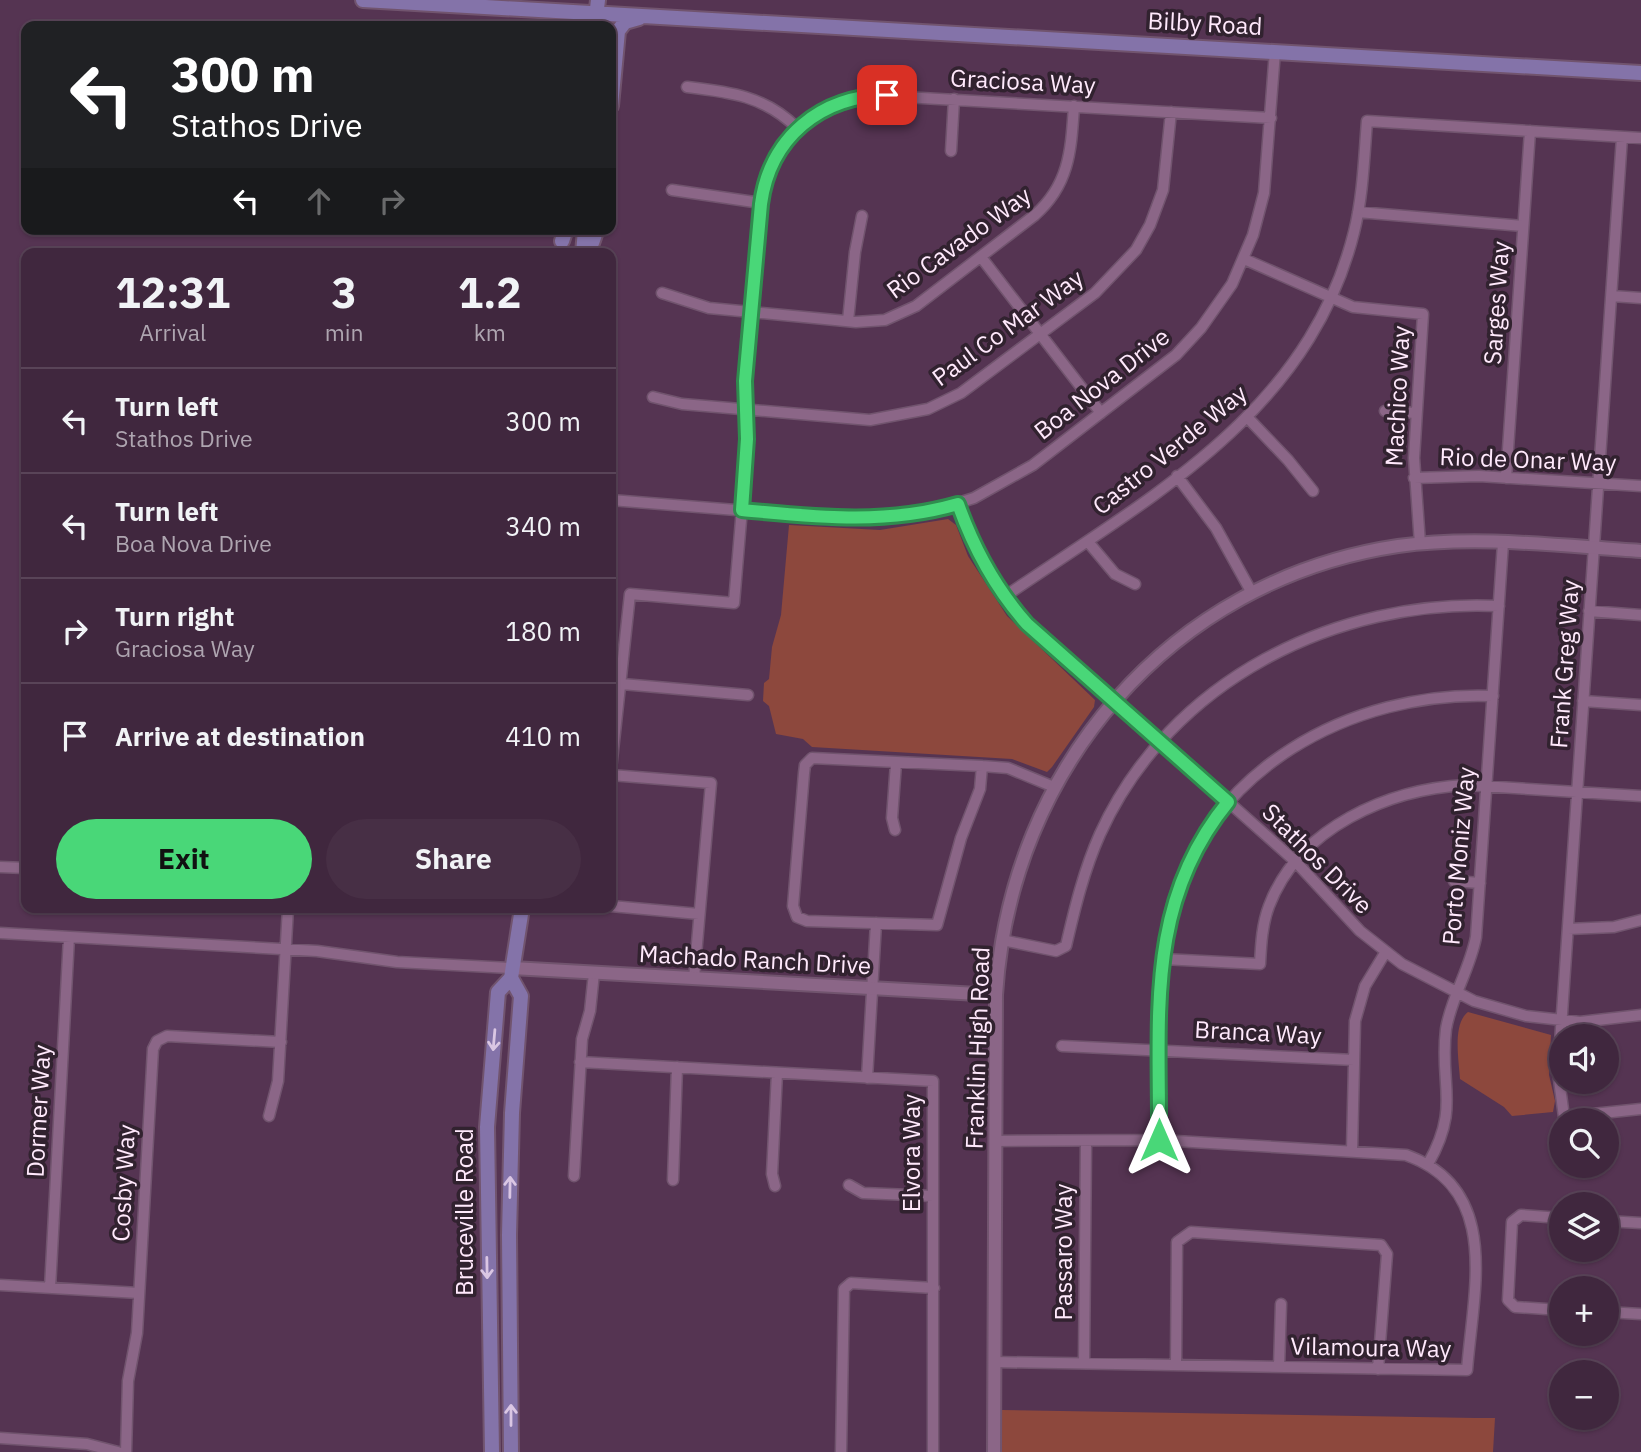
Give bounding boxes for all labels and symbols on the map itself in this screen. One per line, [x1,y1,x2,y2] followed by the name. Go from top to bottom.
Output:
[1147,4,1263,42] street label: Bilby Road
[949,61,1097,101] street label: Graciosa Way
[857,65,917,125] pin
[880,179,1037,305] street label: Rio Cavado Way
[1476,240,1516,366] street label: Sarges Way
[925,261,1089,393] street label: Paul Co Mar Way
[1027,320,1176,446] street label: Boa Nova Drive
[1377,325,1417,467] street label: Machico Way
[1086,377,1253,521] street label: Castro Verde Way
[1439,440,1617,478] street label: Rio de Onar Way
[1542,578,1586,749] street label: Frank Greg Way
[1434,765,1482,946] street label: Porto Moniz Way
[1256,796,1380,920] street label: Stathos Drive
[638,937,872,981] street label: Machado Ranch Drive
[957,946,997,1150] street label: Franklin High Road
[1194,1013,1322,1051] street label: Branca Way
[487,1029,500,1051] one-way arrow
[19,1044,57,1178] street label: Dormer Way
[895,1094,927,1212] street label: Elvora Way
[1122,1103,1196,1177] position arrow
[104,1124,142,1242] street label: Cosby Way
[448,1128,480,1296] street label: Bruceville Road
[503,1176,517,1199] one-way arrow
[1047,1184,1079,1320] street label: Passaro Way
[481,1256,494,1279] one-way arrow
[1290,1330,1452,1364] street label: Vilamoura Way
[504,1404,518,1427] one-way arrow

